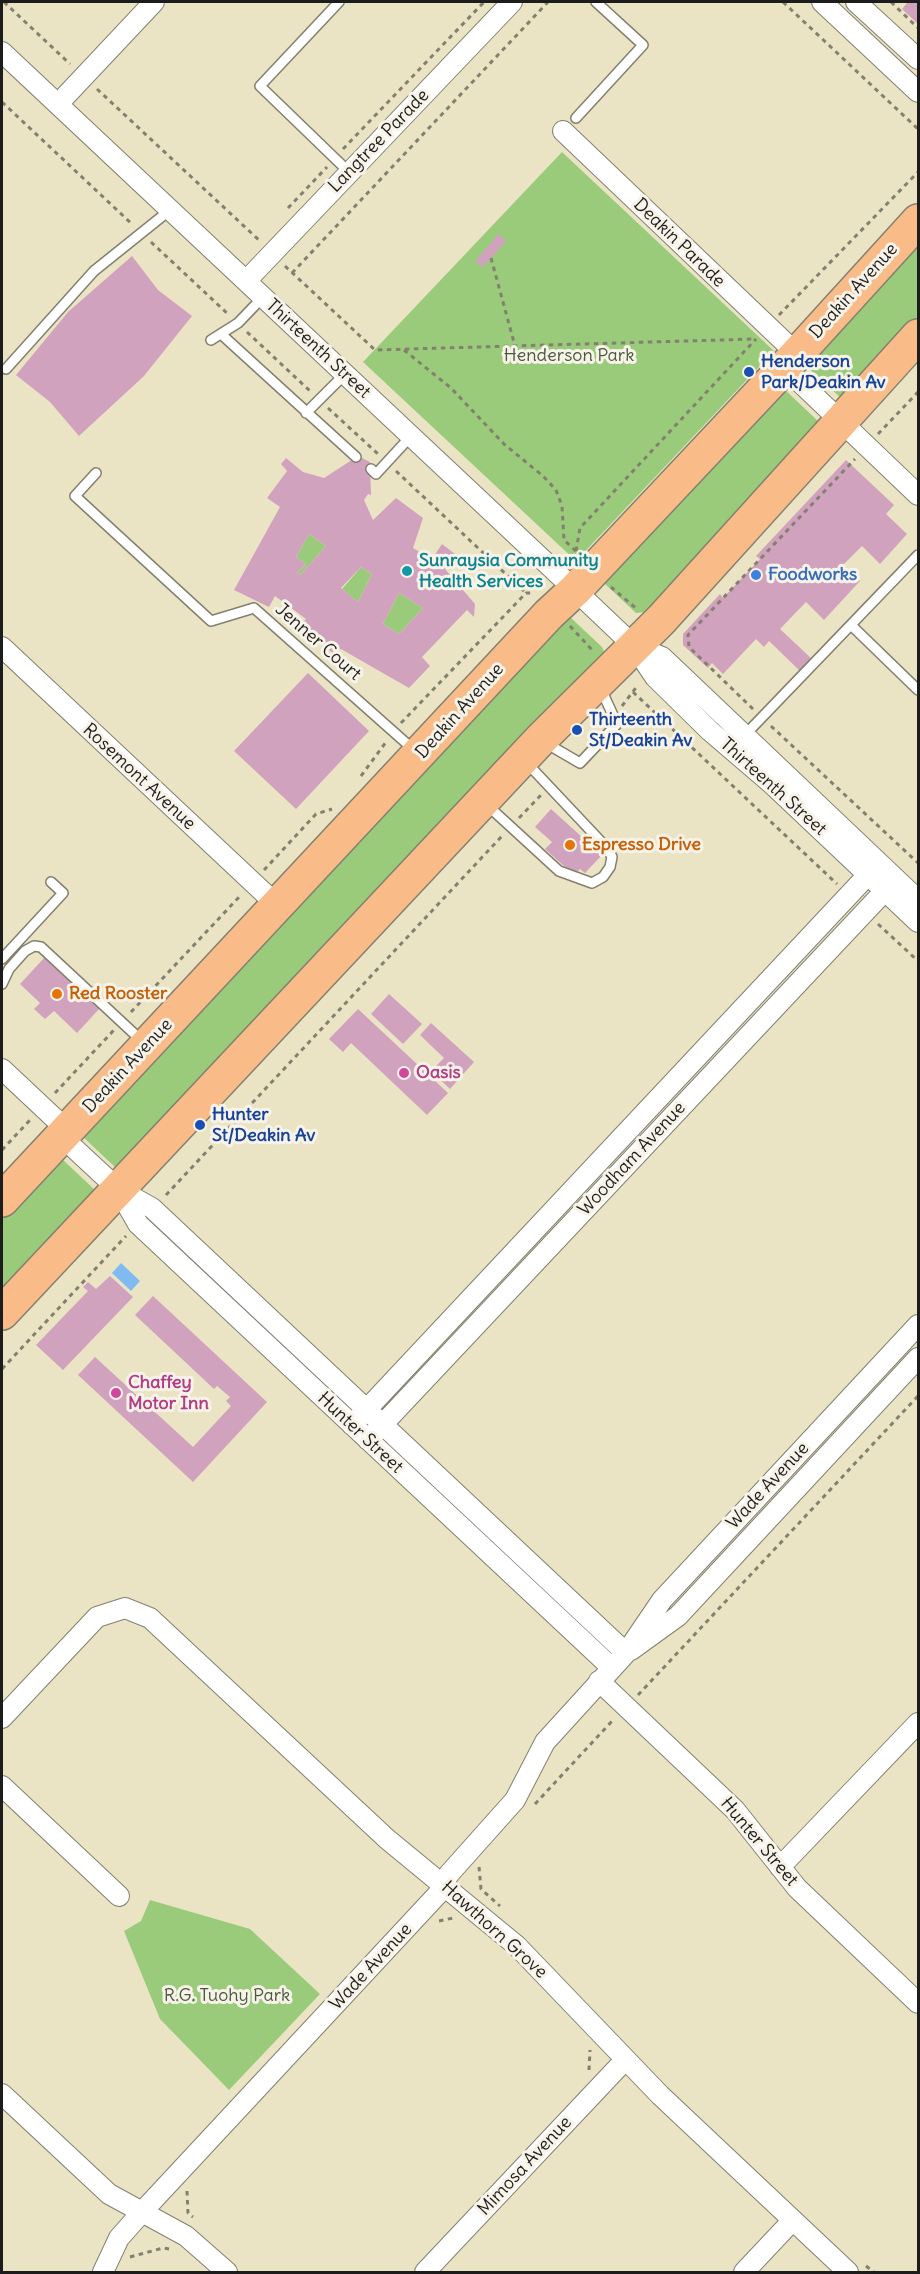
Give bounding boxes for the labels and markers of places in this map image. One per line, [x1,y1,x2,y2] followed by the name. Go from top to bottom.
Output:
[761,351,886,394] place label: Henderson Park/Deakin Av
[742,365,756,379] marker: Henderson Park/Deakin Av
[419,550,599,592] place label: Sunraysia Community Health Services
[400,564,414,578] marker: Sunraysia Community Health Services
[768,564,857,586] place label: Foodworks
[749,568,763,582] marker: Foodworks
[589,709,692,752] place label: Thirteenth St/Deakin Av
[570,723,584,737] marker: Thirteenth St/Deakin Av
[582,834,701,856] place label: Espresso Drive
[563,838,577,852] marker: Espresso Drive
[69,983,167,1005] place label: Red Rooster
[50,987,64,1001] marker: Red Rooster
[416,1062,461,1084] place label: Oasis
[397,1066,411,1080] marker: Oasis
[212,1104,315,1146] place label: Hunter St/Deakin Av
[193,1118,207,1132] marker: Hunter St/Deakin Av
[128,1372,209,1414] place label: Chaffey Motor Inn
[109,1386,123,1400] marker: Chaffey Motor Inn

